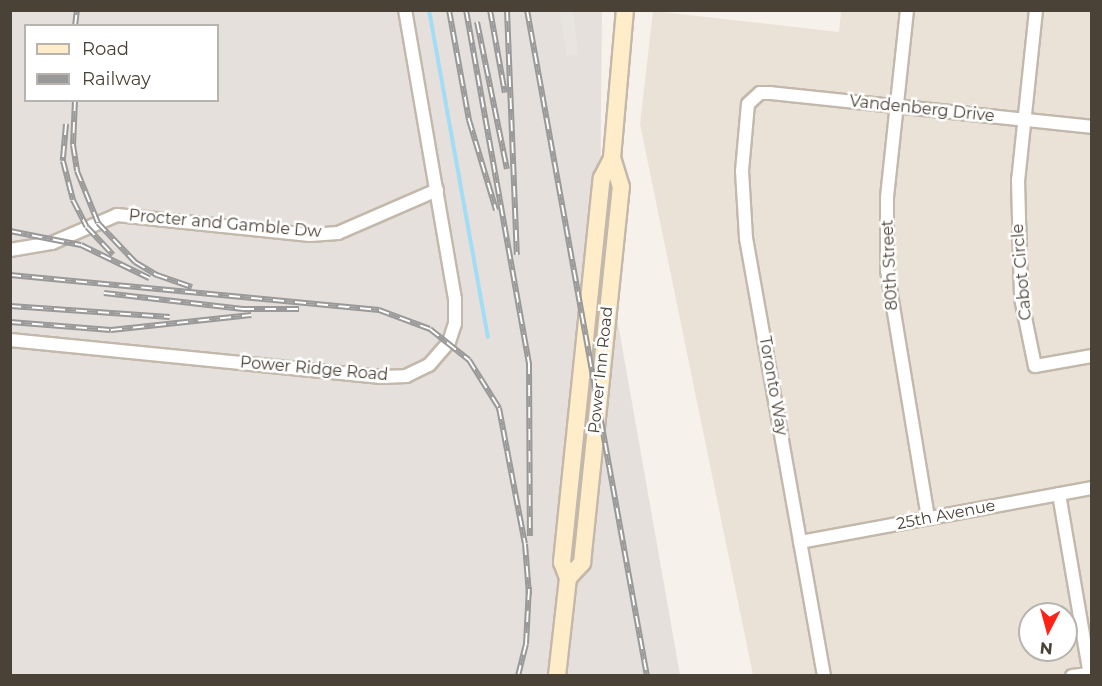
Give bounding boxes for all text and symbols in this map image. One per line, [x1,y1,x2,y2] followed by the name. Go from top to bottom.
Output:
[24,24,219,102] legend
[82,38,129,60] text: Road
[82,68,151,90] text: Railway
[849,92,995,126] street label: Vandenberg Drive
[128,206,322,242] street label: Procter and Gamble Dw
[878,219,902,311] street label: 80th Street
[1008,223,1036,321] street label: Cabot Circle
[585,306,617,434] street label: Power Inn Road
[755,335,791,437] street label: Toronto Way
[239,353,389,385] street label: Power Ridge Road
[895,496,997,534] street label: 25th Avenue
[1018,602,1078,662] north arrow
[1039,638,1054,659] text: N

